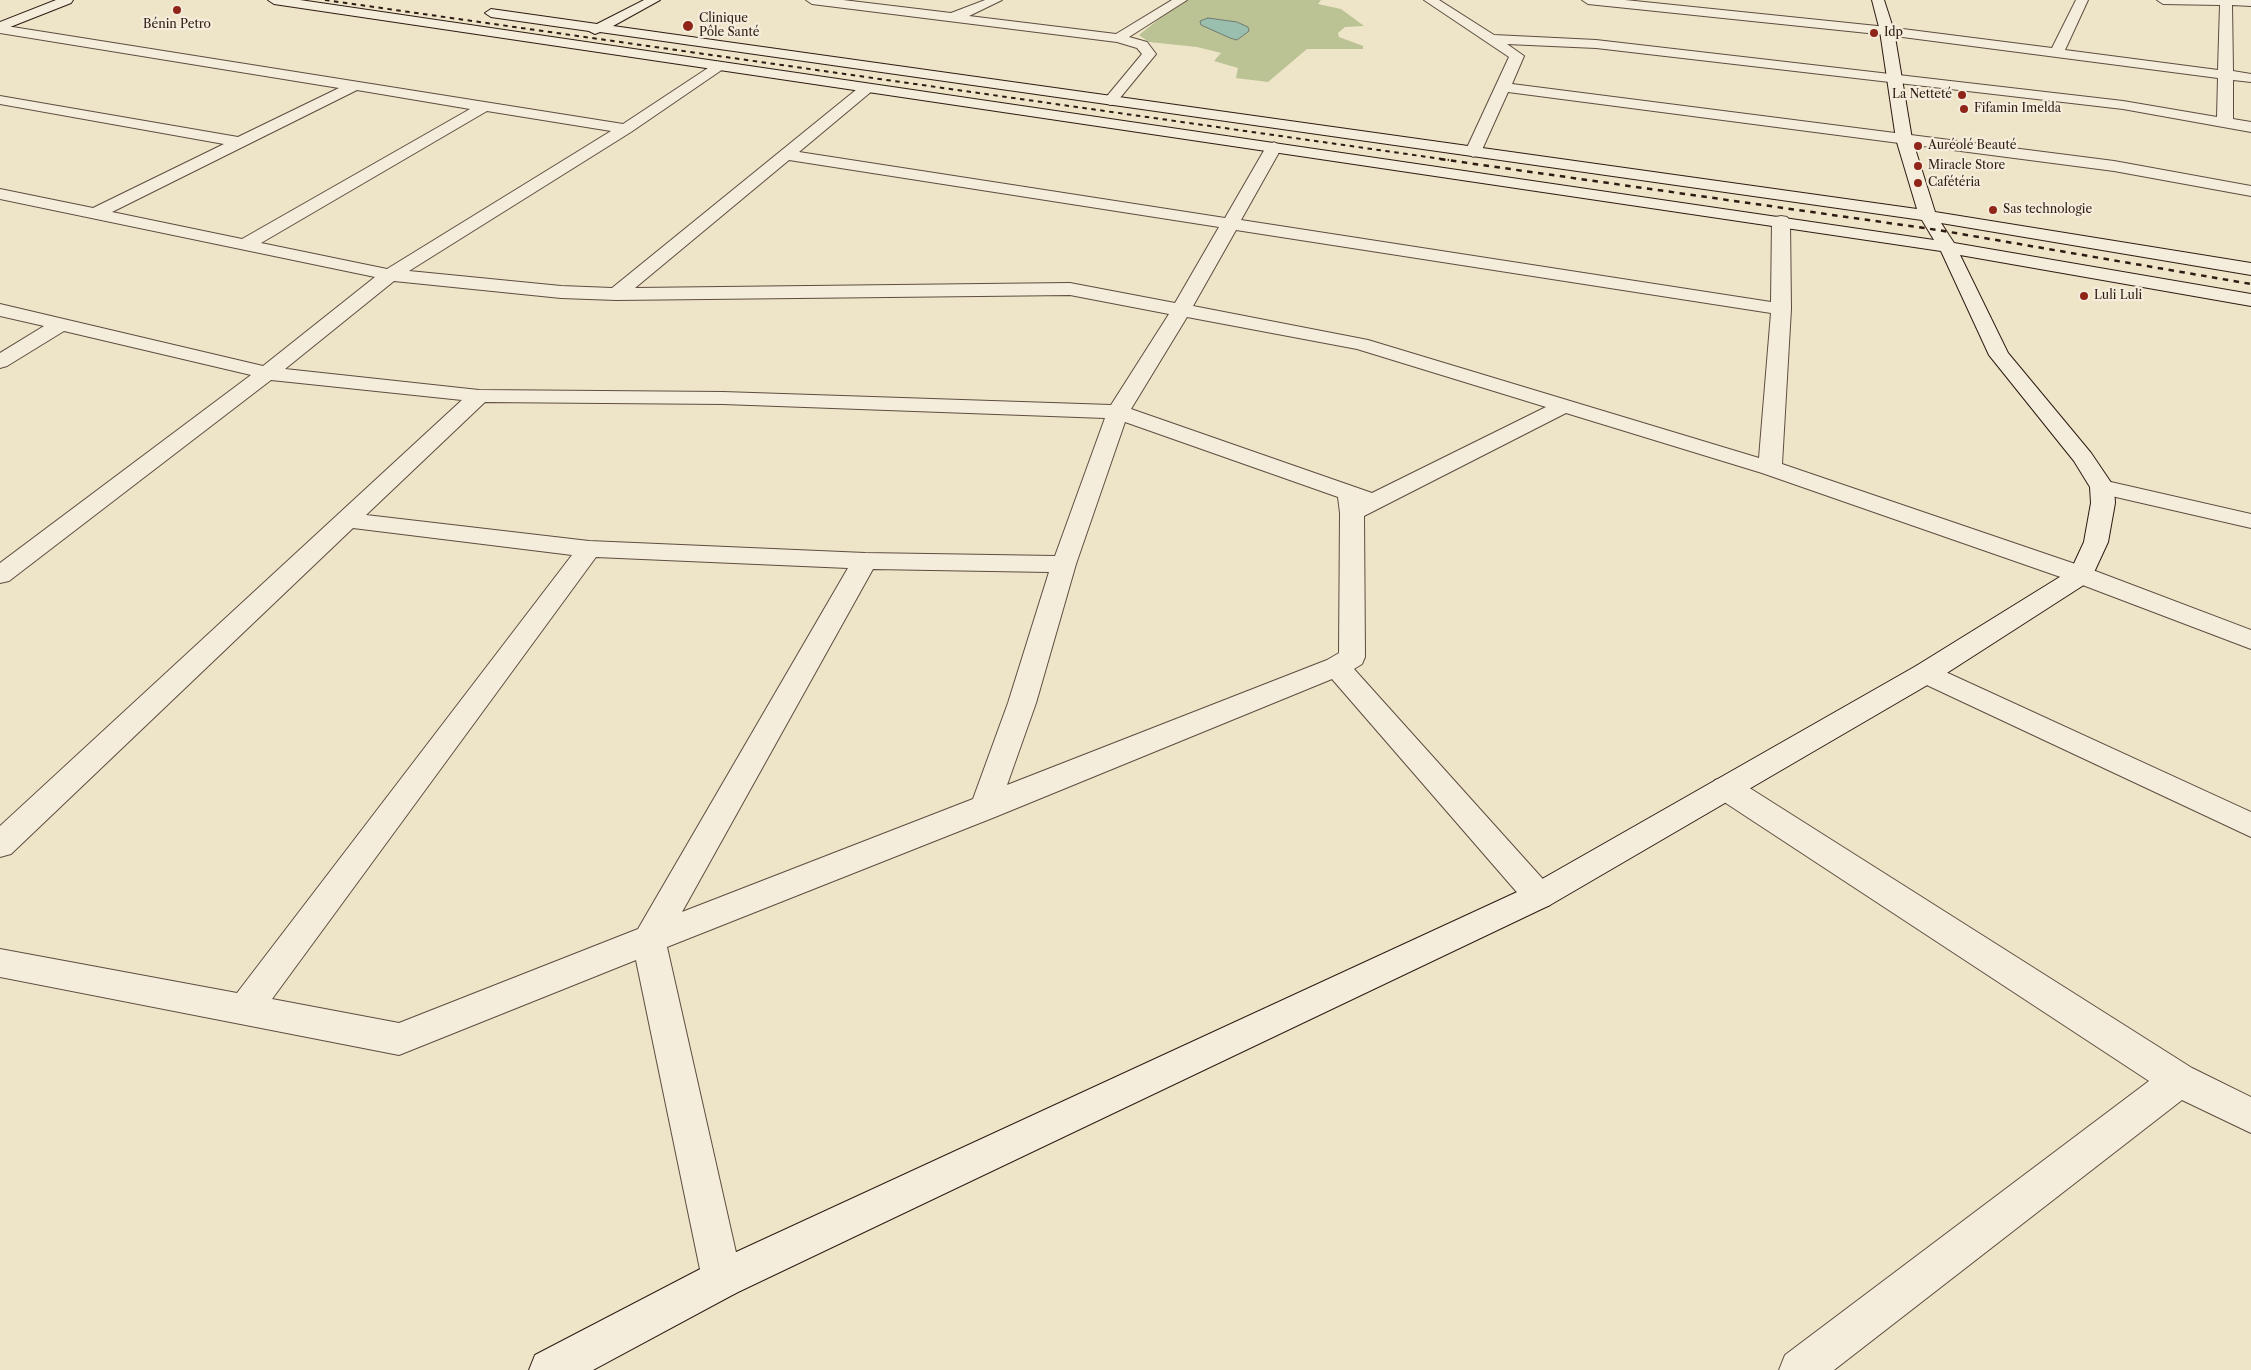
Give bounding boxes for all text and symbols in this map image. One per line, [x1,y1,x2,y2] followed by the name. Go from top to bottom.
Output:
[171,4,183,16] marker: Bénin Petro
[699,12,759,40] place label: Clinique Pôle Santé
[143,18,211,32] place label: Bénin Petro
[681,19,695,33] marker: Clinique Pôle Santé
[1884,26,1903,40] place label: Idp
[1868,27,1880,39] marker: Idp
[1892,88,1952,102] place label: La Netteté
[1956,89,1968,101] marker: La Netteté
[1974,102,2061,116] place label: Fifamin Imelda
[1958,103,1970,115] marker: Fifamin Imelda
[1928,139,2016,153] place label: Auréolé Beauté
[1912,140,1924,152] marker: Auréolé Beauté
[1928,159,2005,173] place label: Miracle Store
[1912,160,1924,172] marker: Miracle Store
[1928,176,1980,190] place label: Cafétéria
[1912,177,1924,189] marker: Cafétéria
[2003,203,2092,217] place label: Sas technologie
[1987,204,1999,216] marker: Sas technologie
[2094,289,2142,303] place label: Luli Luli
[2078,290,2090,302] marker: Luli Luli

